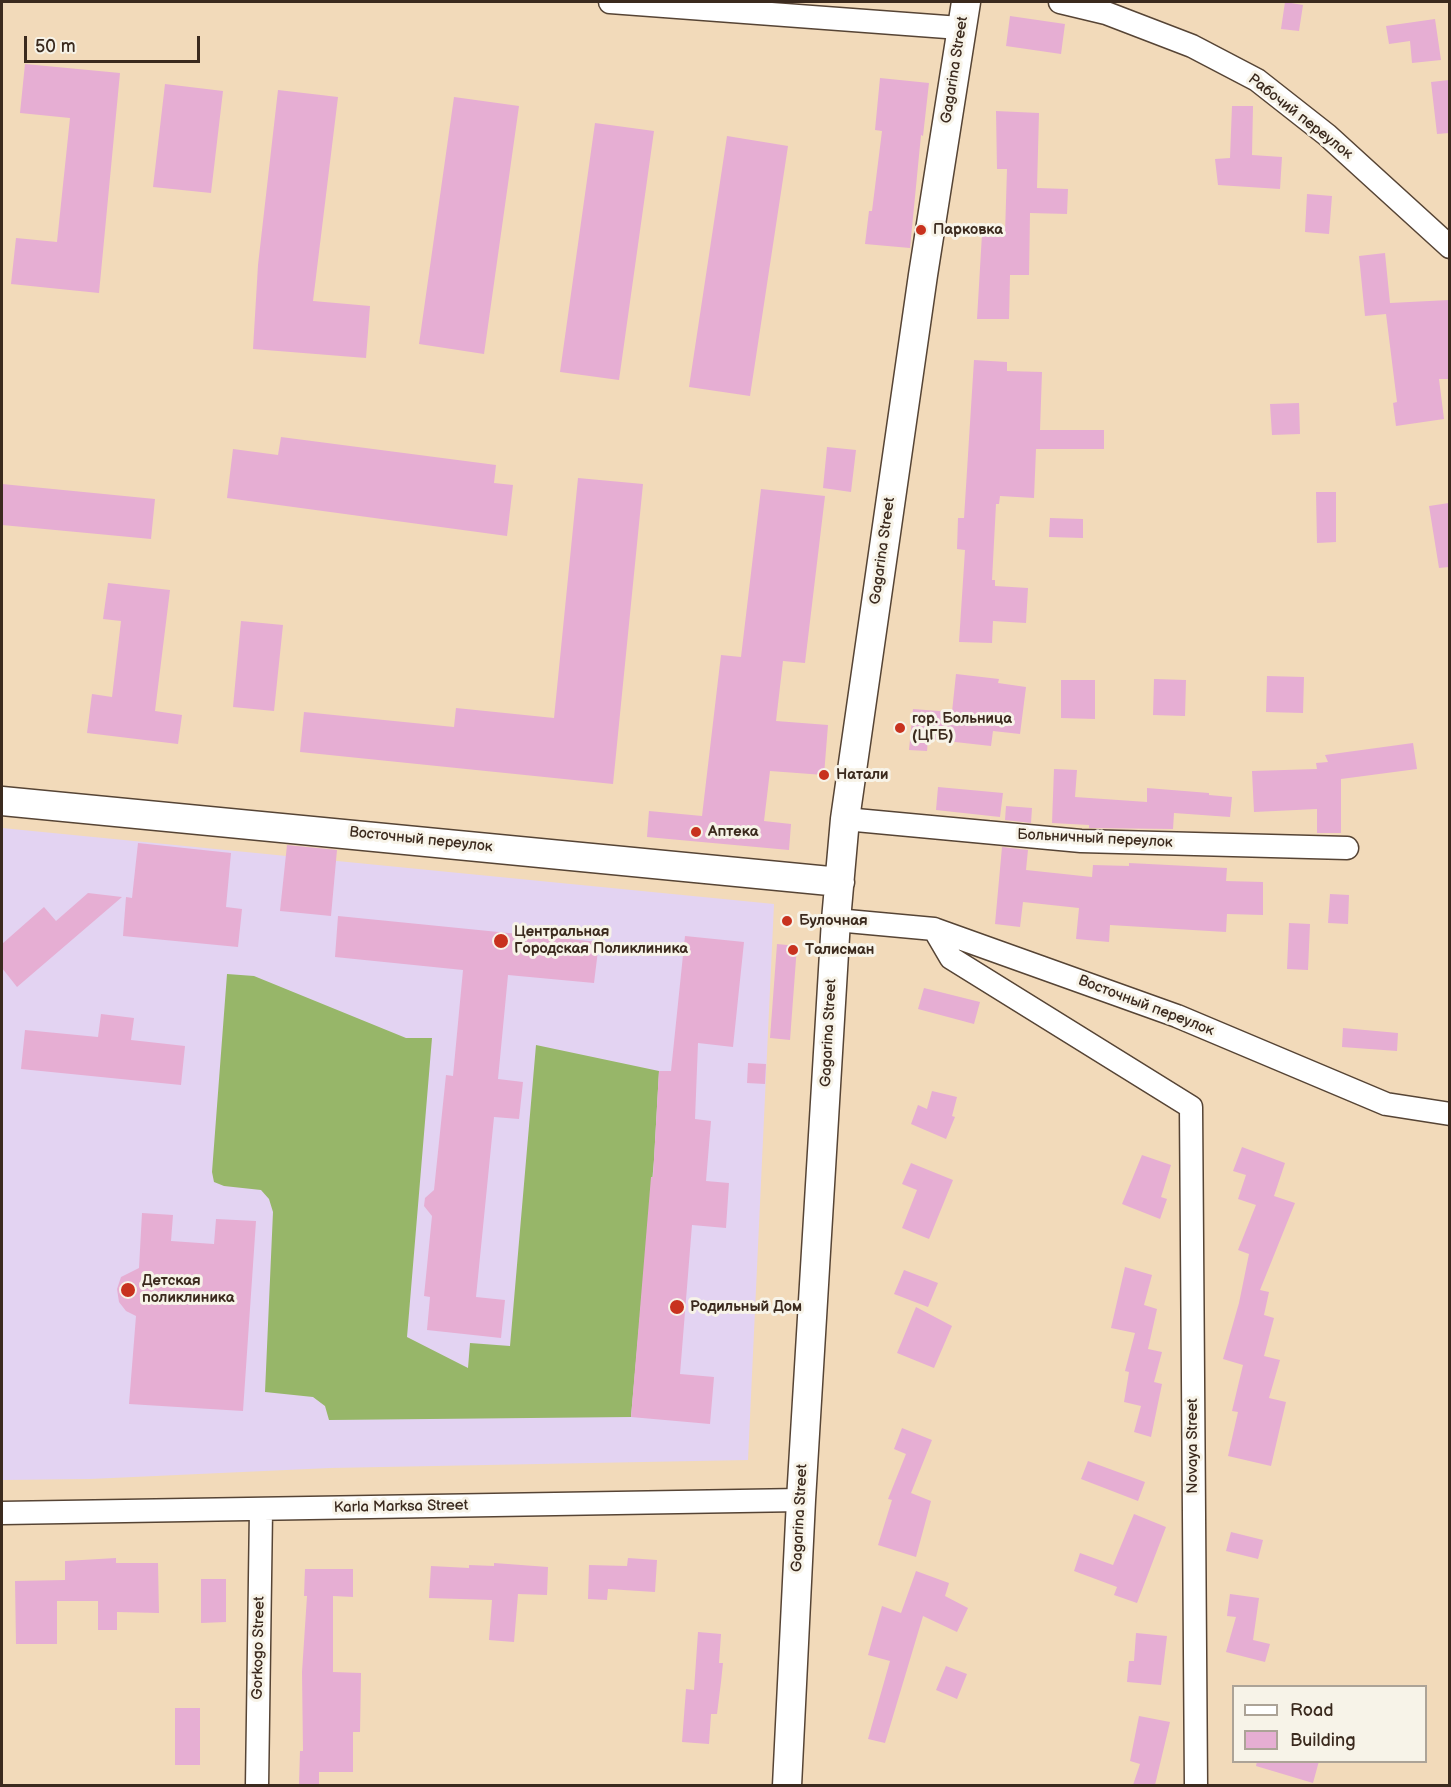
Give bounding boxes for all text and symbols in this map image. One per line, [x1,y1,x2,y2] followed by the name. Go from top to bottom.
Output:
[938,15,972,125] street label: Gagarina Street
[27,24,202,62] scale bar
[35,36,76,57] text: 50 m
[1244,70,1356,164] street label: Рабочий переулок
[933,221,1003,239] place label: Парковка
[914,223,928,237] marker: Парковка
[867,496,899,606] street label: Gagarina Street
[912,710,1012,745] place label: гор. Больница (ЦГБ)
[893,721,907,735] marker: гор. Больница (ЦГБ)
[836,766,888,784] place label: Натали
[817,768,831,782] marker: Натали
[708,823,758,841] place label: Аптека
[348,824,494,856] street label: Восточный переулок
[689,825,703,839] marker: Аптека
[1017,826,1173,852] street label: Больничный переулок
[799,912,868,930] place label: Булочная
[780,914,794,928] marker: Булочная
[514,923,688,958] place label: Центральная Городская Поликлиника
[492,932,510,950] marker: Центральная Городская Поликлиника
[805,941,874,959] place label: Талисман
[786,943,800,957] marker: Талисман
[1076,972,1216,1040] street label: Восточный переулок
[817,979,841,1087] street label: Gagarina Street
[142,1272,235,1307] place label: Детская поликлиника
[119,1281,137,1299] marker: Детская поликлиника
[668,1298,686,1316] marker: Родильный Дом
[690,1298,802,1316] place label: Родильный Дом
[1184,1398,1202,1494] street label: Novaya Street
[788,1464,812,1572] street label: Gagarina Street
[334,1497,468,1517] street label: Karla Marksa Street
[249,1596,269,1700] street label: Gorkogo Street
[1232,1685,1427,1763] legend
[1290,1700,1334,1721] text: Road
[1290,1730,1356,1751] text: Building

